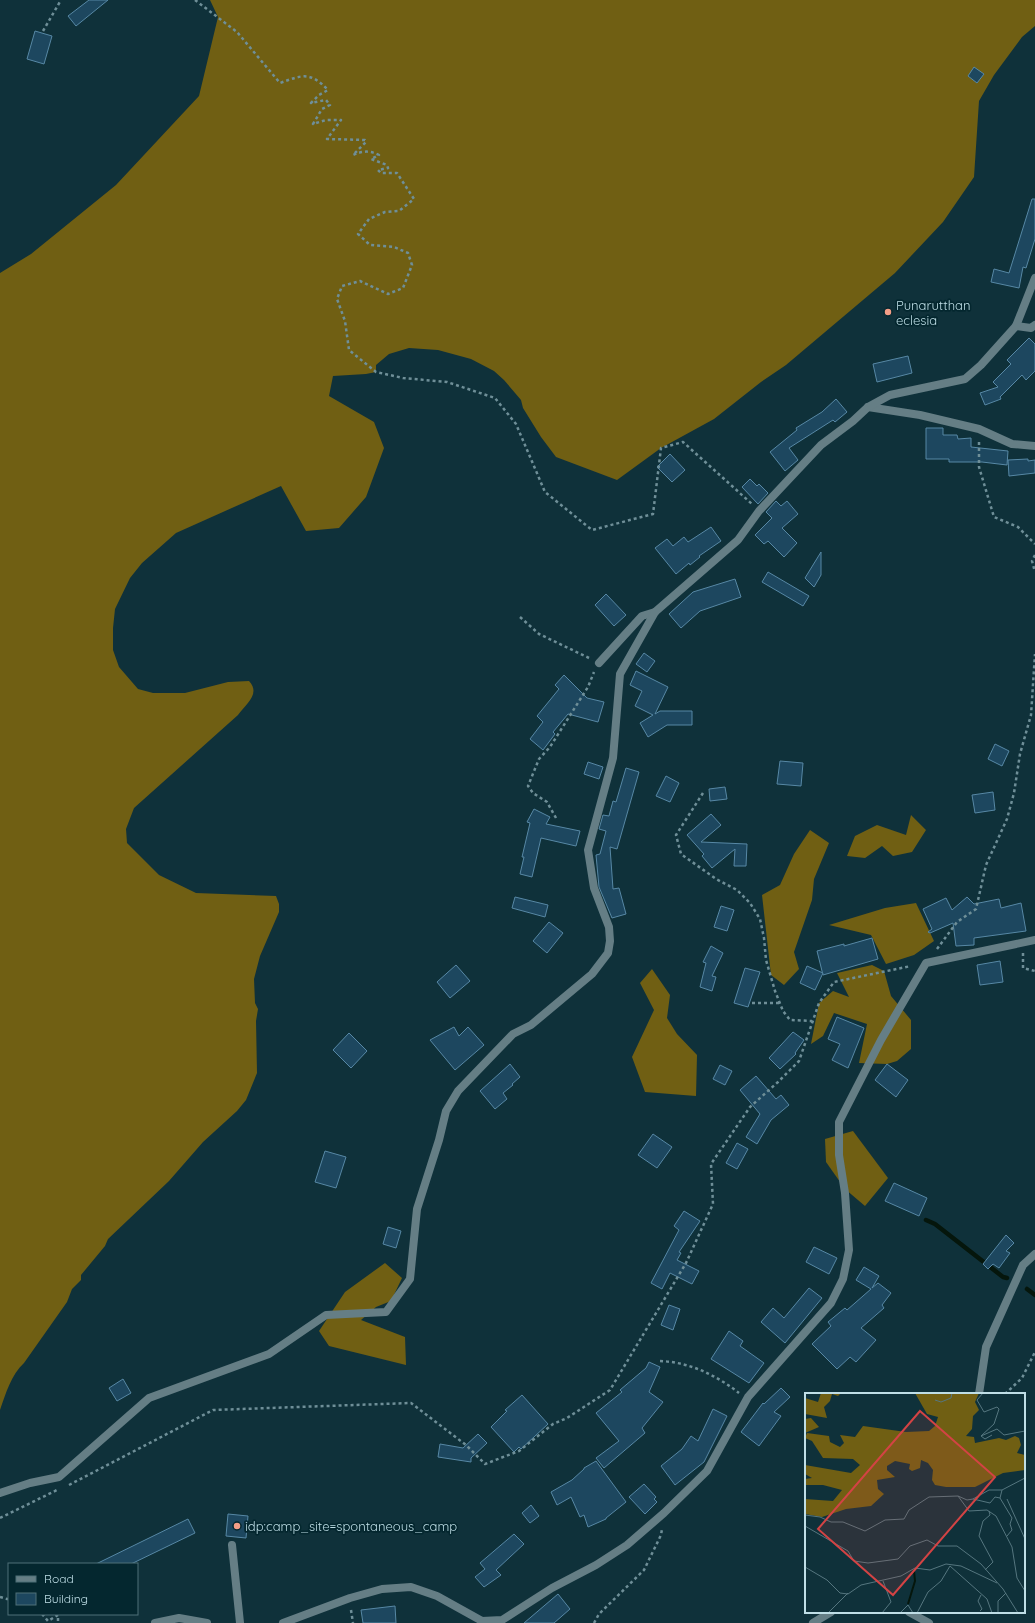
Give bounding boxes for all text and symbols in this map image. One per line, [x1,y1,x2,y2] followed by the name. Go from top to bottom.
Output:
[896,297,970,328] place label: Punarutthan eclesia
[883,307,893,317] marker: Punarutthan eclesia
[805,1393,1025,1613] inset map
[245,1518,457,1534] place label: idp:camp_site=spontaneous_camp
[232,1521,242,1531] marker: idp:camp_site=spontaneous_camp
[8,1563,138,1615] legend
[44,1571,74,1586] text: Road
[44,1591,88,1606] text: Building

